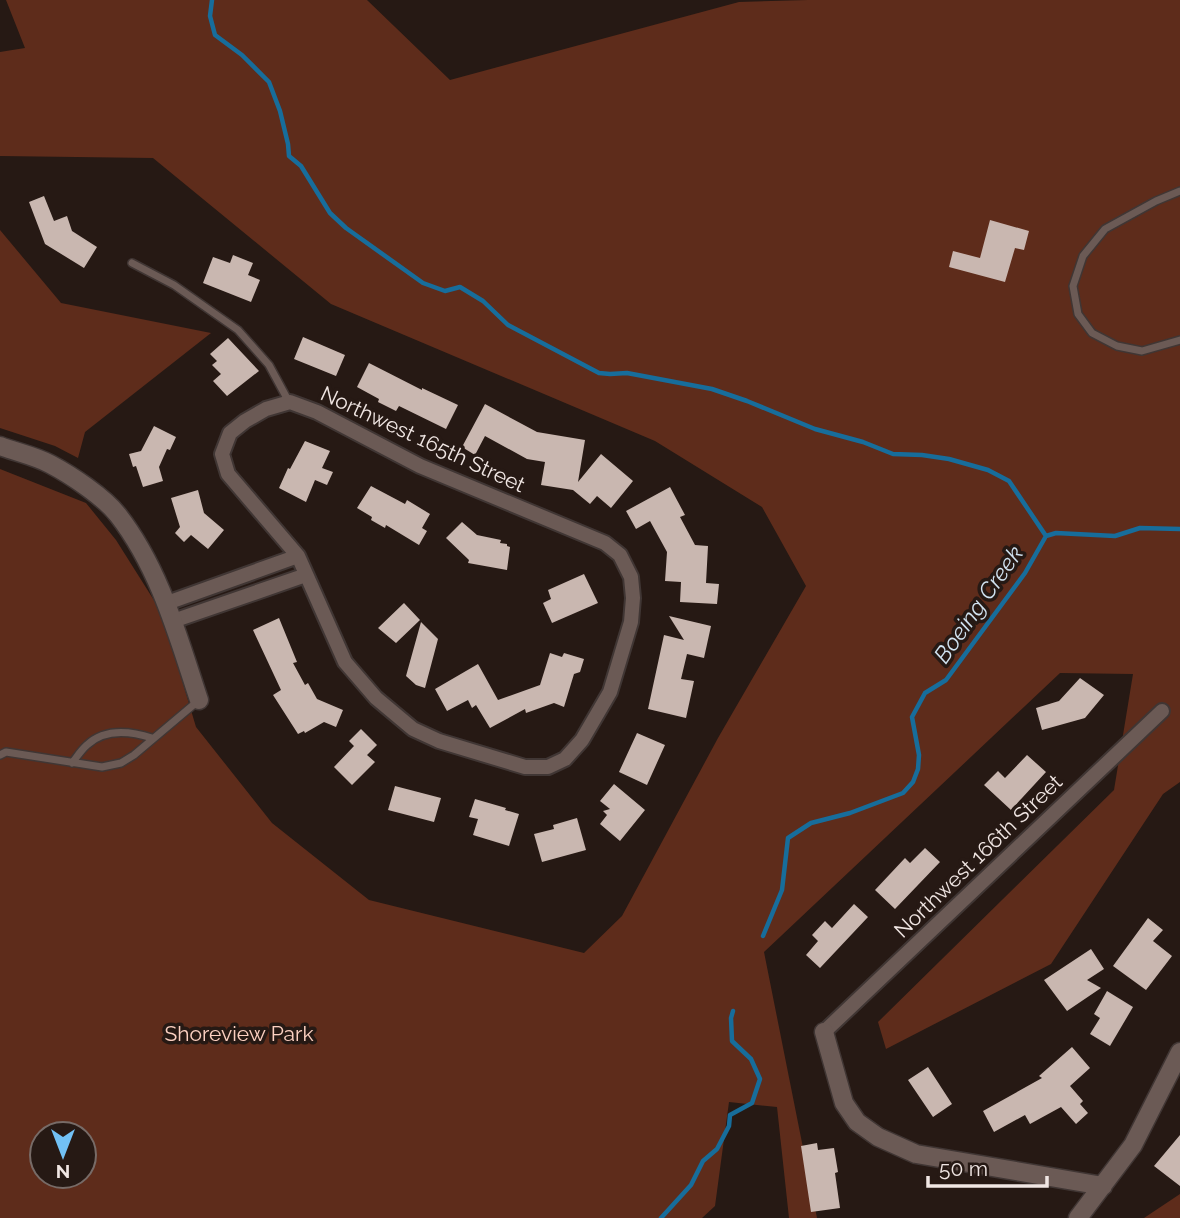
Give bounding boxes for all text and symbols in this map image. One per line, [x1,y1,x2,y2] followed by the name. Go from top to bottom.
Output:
[317,381,529,497] street label: Northwest 165th Street
[928,540,1028,668] water label: Boeing Creek
[889,769,1067,943] street label: Northwest 166th Street
[164,1021,314,1046] park label: Shoreview Park
[28,1120,98,1190] north arrow
[928,1144,1047,1188] scale bar
[939,1156,988,1181] text: 50 m
[56,1161,70,1183] text: N

